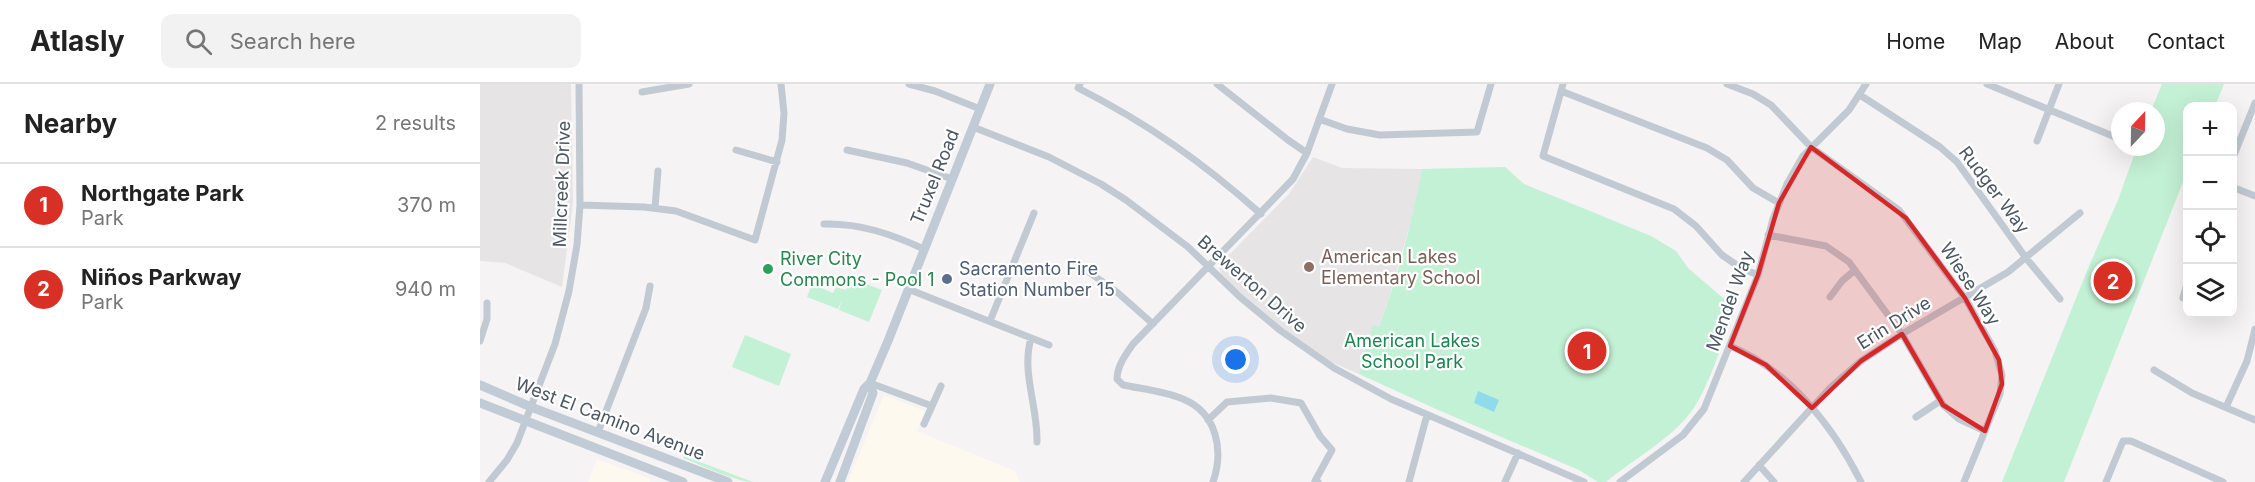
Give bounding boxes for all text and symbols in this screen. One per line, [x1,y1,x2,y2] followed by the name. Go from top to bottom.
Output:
[161,14,581,68] search box
[30,24,125,58] text: Atlasly
[182,25,215,58] icon: search
[230,28,356,54] text: Search here
[1886,29,1945,54] text: Home
[1978,29,2022,54] text: Map
[2055,29,2114,54] text: About
[2147,29,2225,54] text: Contact
[2111,102,2165,156] north arrow
[2183,102,2237,318] map controls
[2183,102,2237,156] button: +
[24,108,117,139] text: Nearby
[375,111,456,135] text: 2 results
[549,120,574,248] street label: Millcreek Drive
[906,126,963,227] street label: Truxel Road
[1955,142,2034,237] street label: Rudger Way
[2183,156,2237,210] button: −
[81,180,244,206] text: Northgate Park
[39,193,48,217] text: 1
[397,193,456,217] text: 370 m
[81,206,124,230] text: Park
[2183,210,2237,264] button: locate
[1194,231,1311,337] street label: Brewerton Drive
[1936,238,2005,329] street label: Wiese Way
[1321,246,1480,288] place label: American Lakes Elementary School
[780,248,935,290] place label: River City Commons - Pool 1
[1702,248,1757,354] street label: Mendel Way
[959,258,1115,300] place label: Sacramento Fire Station Number 15
[2094,258,2132,304] pin: 2
[1302,260,1316,274] marker: American Lakes Elementary School
[761,262,775,276] marker: River City Commons - Pool 1
[81,264,242,290] text: Niños Parkway
[2183,264,2237,318] button: layers
[940,272,954,286] marker: Sacramento Fire Station Number 15
[37,277,50,301] text: 2
[395,277,456,301] text: 940 m
[81,290,124,314] text: Park
[1853,292,1934,353] street label: Erin Drive
[1568,328,1606,374] pin: 1
[1344,330,1480,372] park label: American Lakes School Park
[1221,345,1250,374] your location
[513,373,708,464] street label: West El Camino Avenue

